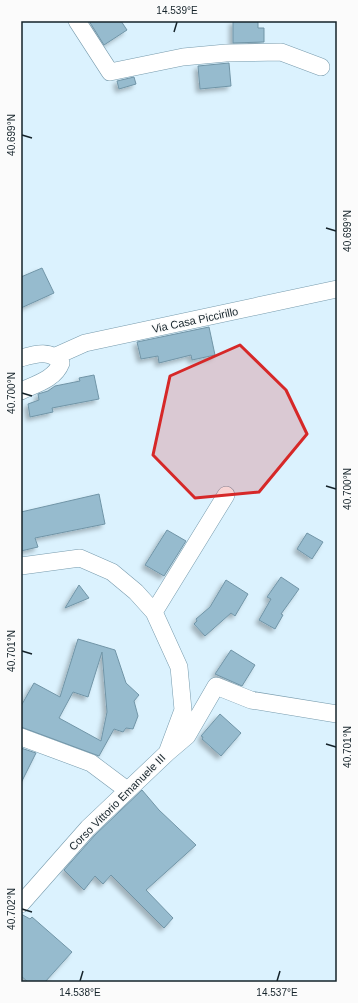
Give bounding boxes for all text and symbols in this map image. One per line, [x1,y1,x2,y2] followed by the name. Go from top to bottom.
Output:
[156,5,198,16] text: 14.539°E
[6,114,17,156] text: 40.699°N
[342,210,353,252] text: 40.699°N
[151,305,239,335] street label: Via Casa Piccirillo
[6,372,17,414] text: 40.700°N
[342,468,353,510] text: 40.700°N
[6,630,17,672] text: 40.701°N
[342,726,353,768] text: 40.701°N
[66,751,168,853] street label: Corso Vittorio Emanuele III
[6,888,17,930] text: 40.702°N
[59,987,101,998] text: 14.538°E
[256,987,298,998] text: 14.537°E

